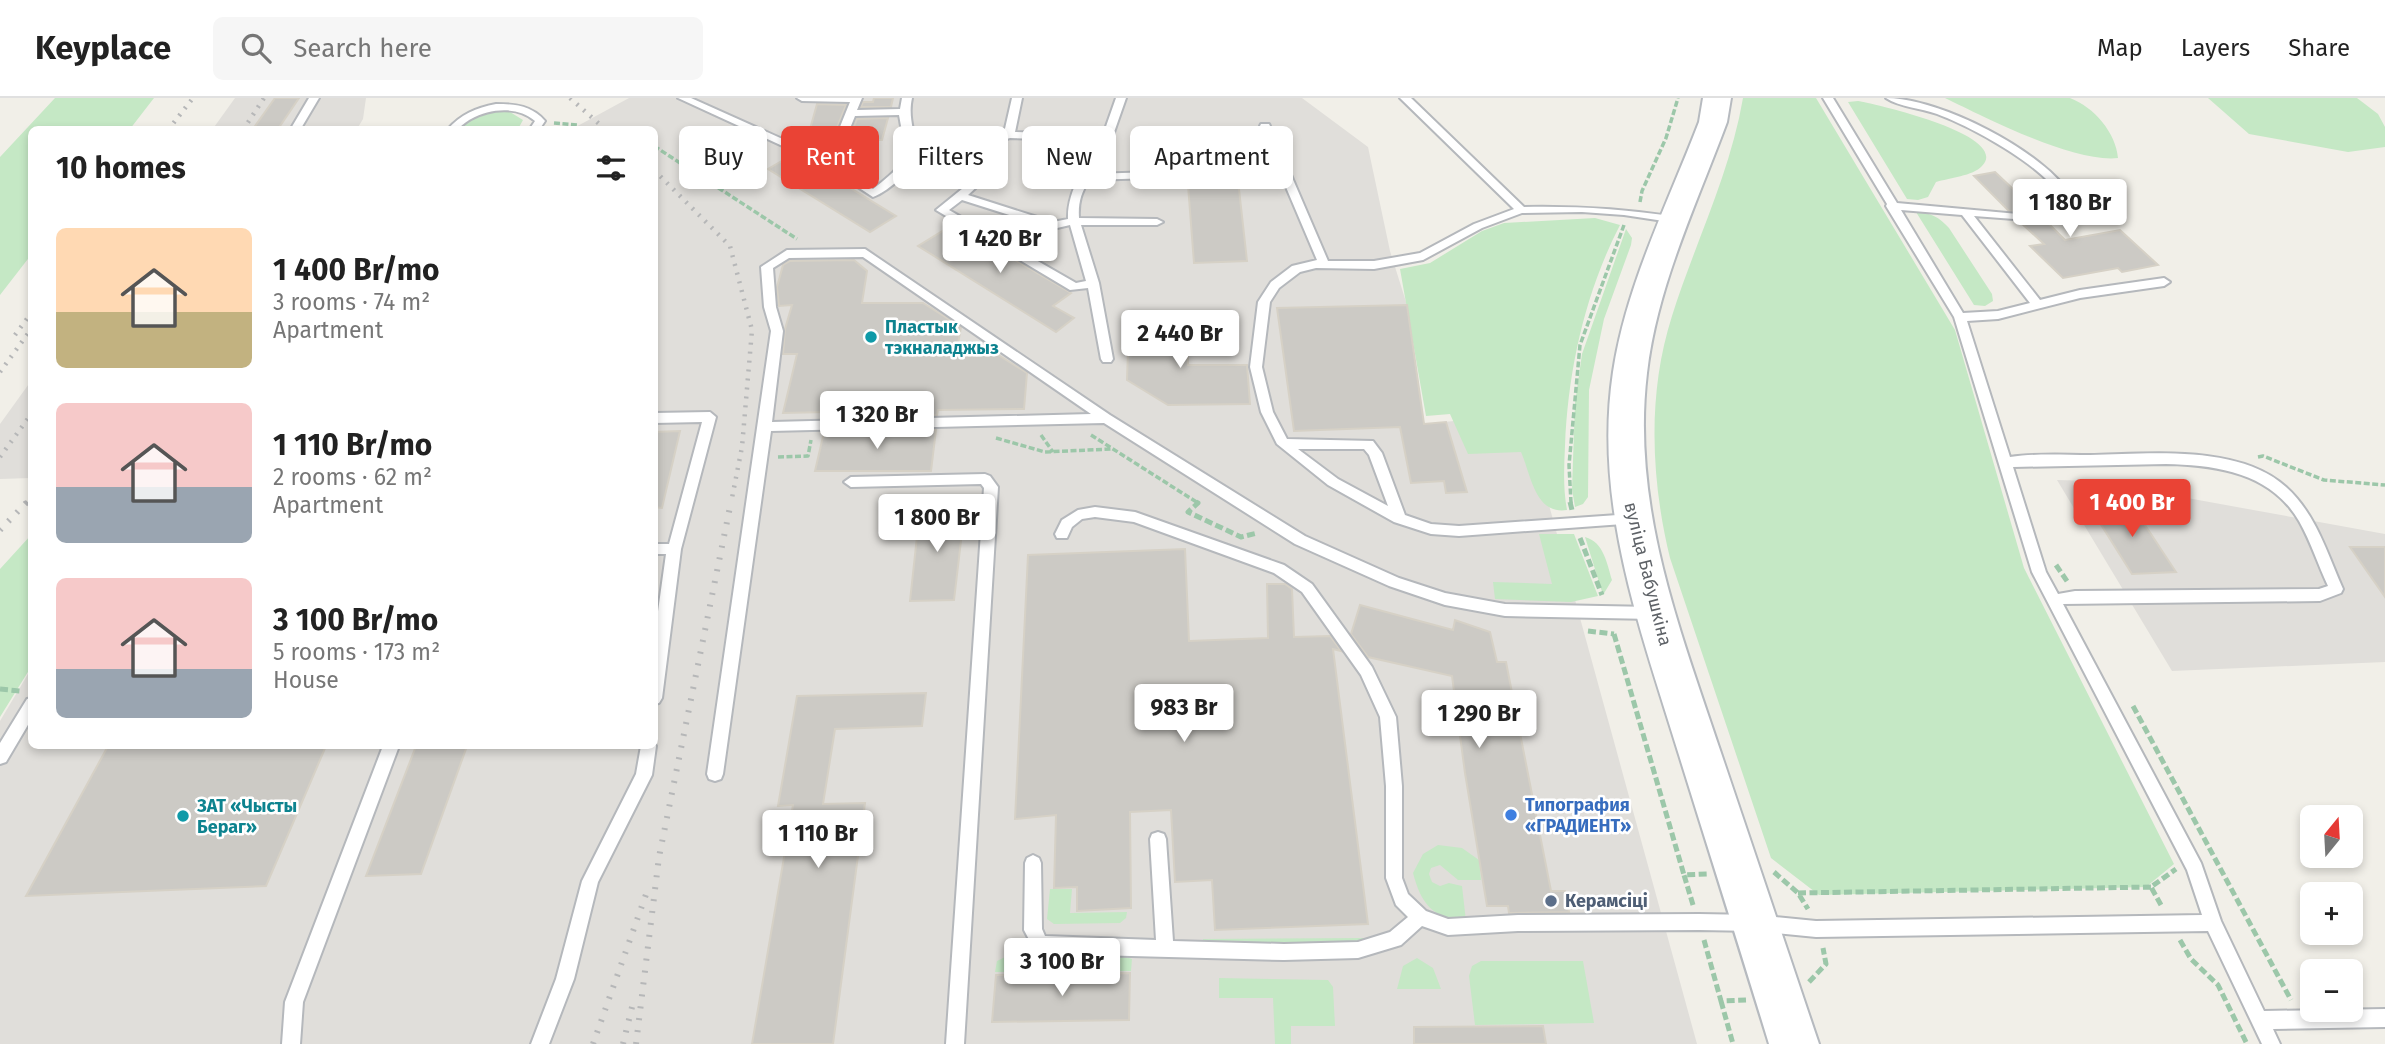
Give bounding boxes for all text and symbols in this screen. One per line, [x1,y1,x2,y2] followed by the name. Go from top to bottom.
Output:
[213,17,703,80] search box
[35,28,171,68] text: Keyplace
[237,29,275,67] icon: search
[293,33,432,64] text: Search here
[2097,34,2143,62] text: Map
[2181,34,2250,62] text: Layers
[2288,34,2350,62] text: Share
[679,126,767,189] chip: Buy
[781,126,879,189] chip: Rent
[893,126,1008,189] chip: Filters
[1022,126,1116,189] chip: New
[1130,126,1293,189] chip: Apartment
[592,149,630,187] icon: filters
[56,150,186,186] text: 10 homes
[1998,180,2142,239] pin: 1 180 Br
[2029,188,2111,216] text: 1 180 Br
[928,216,1072,275] pin: 1 420 Br
[959,224,1041,252] text: 1 420 Br
[273,252,440,288] text: 1 400 Br/mo
[112,256,196,340] icon: home
[273,288,430,316] text: 3 rooms · 74 m²
[1108,310,1252,370] pin: 2 440 Br
[273,316,383,344] text: Apartment
[885,316,999,359] place label: Пластык тэкналаджыз
[1137,319,1223,347] text: 2 440 Br
[863,329,879,345] marker: Пластык тэкналаджыз
[805,392,949,451] pin: 1 320 Br
[836,400,918,428] text: 1 320 Br
[273,427,432,463] text: 1 110 Br/mo
[112,431,196,515] icon: home
[273,463,432,491] text: 2 rooms · 62 m²
[2060,480,2204,539] pin: 1 400 Br
[2090,488,2174,516] text: 1 400 Br
[273,491,383,519] text: Apartment
[865,494,1009,554] pin: 1 800 Br
[1619,500,1677,648] street label: вуліца Бабушкіна
[894,503,980,531] text: 1 800 Br
[273,602,438,638] text: 3 100 Br/mo
[112,606,196,690] icon: home
[273,638,440,666] text: 5 rooms · 173 m²
[273,666,339,694] text: House
[1127,684,1241,744] pin: 983 Br
[1407,690,1551,750] pin: 1 290 Br
[1150,693,1218,721] text: 983 Br
[1438,699,1520,727] text: 1 290 Br
[1525,794,1631,837] place label: Типография «ГРАДИЕНТ»
[196,795,297,838] place label: ЗАТ «Чысты Бераг»
[2300,805,2362,868] north arrow
[2300,805,2363,1022] map controls
[1503,807,1519,823] marker: Типография «ГРАДИЕНТ»
[175,808,191,824] marker: ЗАТ «Чысты Бераг»
[746,810,890,870] pin: 1 110 Br
[778,819,858,847] text: 1 110 Br
[2300,882,2363,945] button: +
[1565,890,1648,912] place label: Керамсіці
[1543,893,1559,909] marker: Керамсіці
[990,939,1134,998] pin: 3 100 Br
[1020,947,1104,975] text: 3 100 Br
[2300,959,2363,1022] button: −

